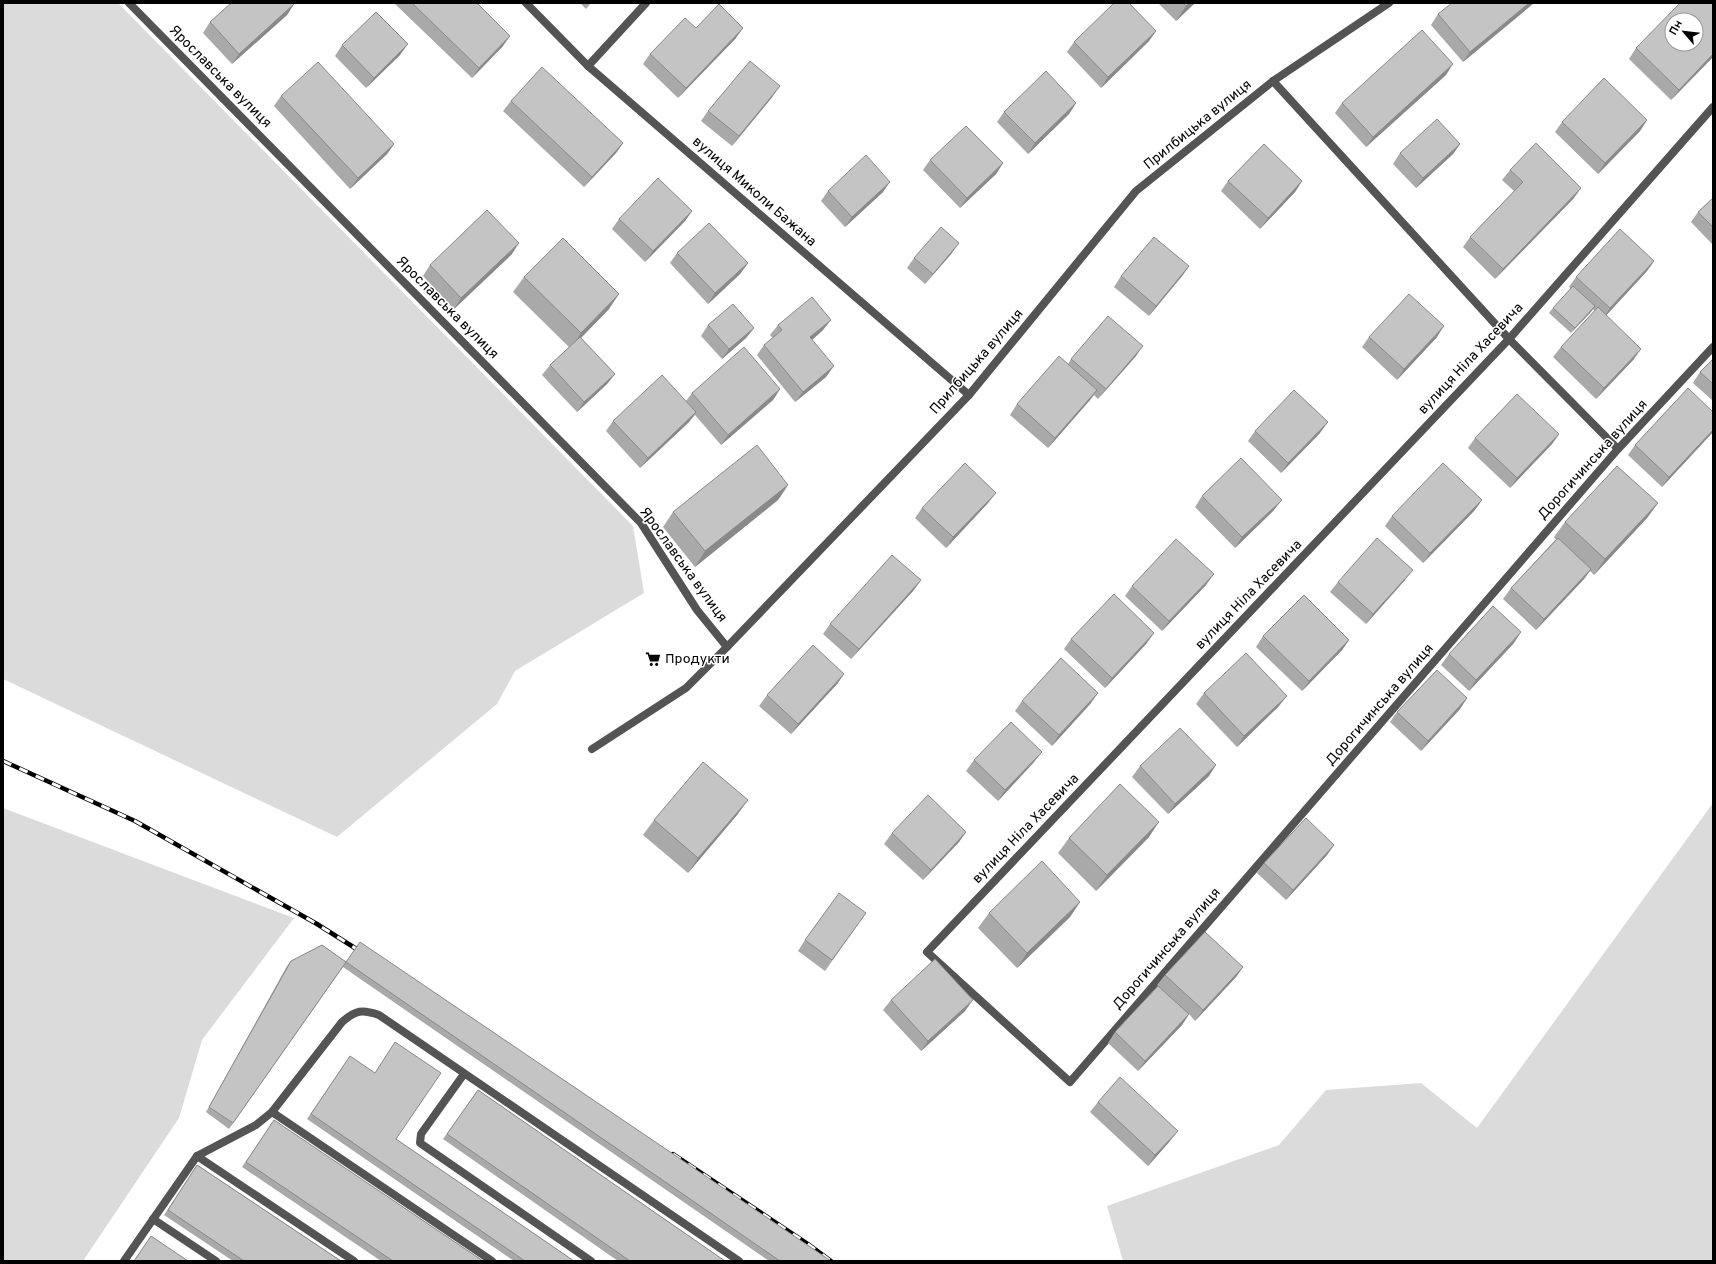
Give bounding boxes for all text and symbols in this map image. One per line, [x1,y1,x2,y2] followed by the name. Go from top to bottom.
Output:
[1664,12,1704,52] north arrow
[1666,18,1686,38] text: Пн
[165,22,275,132] street label: Ярославська вулиця
[1141,76,1255,174] street label: Прилбицька вулиця
[689,134,819,250] street label: вулиця Миколи Бажана
[392,253,502,363] street label: Ярославська вулиця
[1415,300,1527,418] street label: вулиця Ніла Хасевича
[927,306,1027,418] street label: Прилбицька вулиця
[1534,396,1652,524] street label: Дорогичинська вулиця
[636,504,730,626] street label: Ярославська вулиця
[1192,537,1306,653] street label: вулиця Ніла Хасевича
[1322,641,1438,769] street label: Дорогичинська вулиця
[644,650,662,668] supermarket icon: Продукти
[665,651,730,668] place label: Продукти
[969,771,1083,887] street label: вулиця Ніла Хасевича
[1109,885,1225,1013] street label: Дорогичинська вулиця

